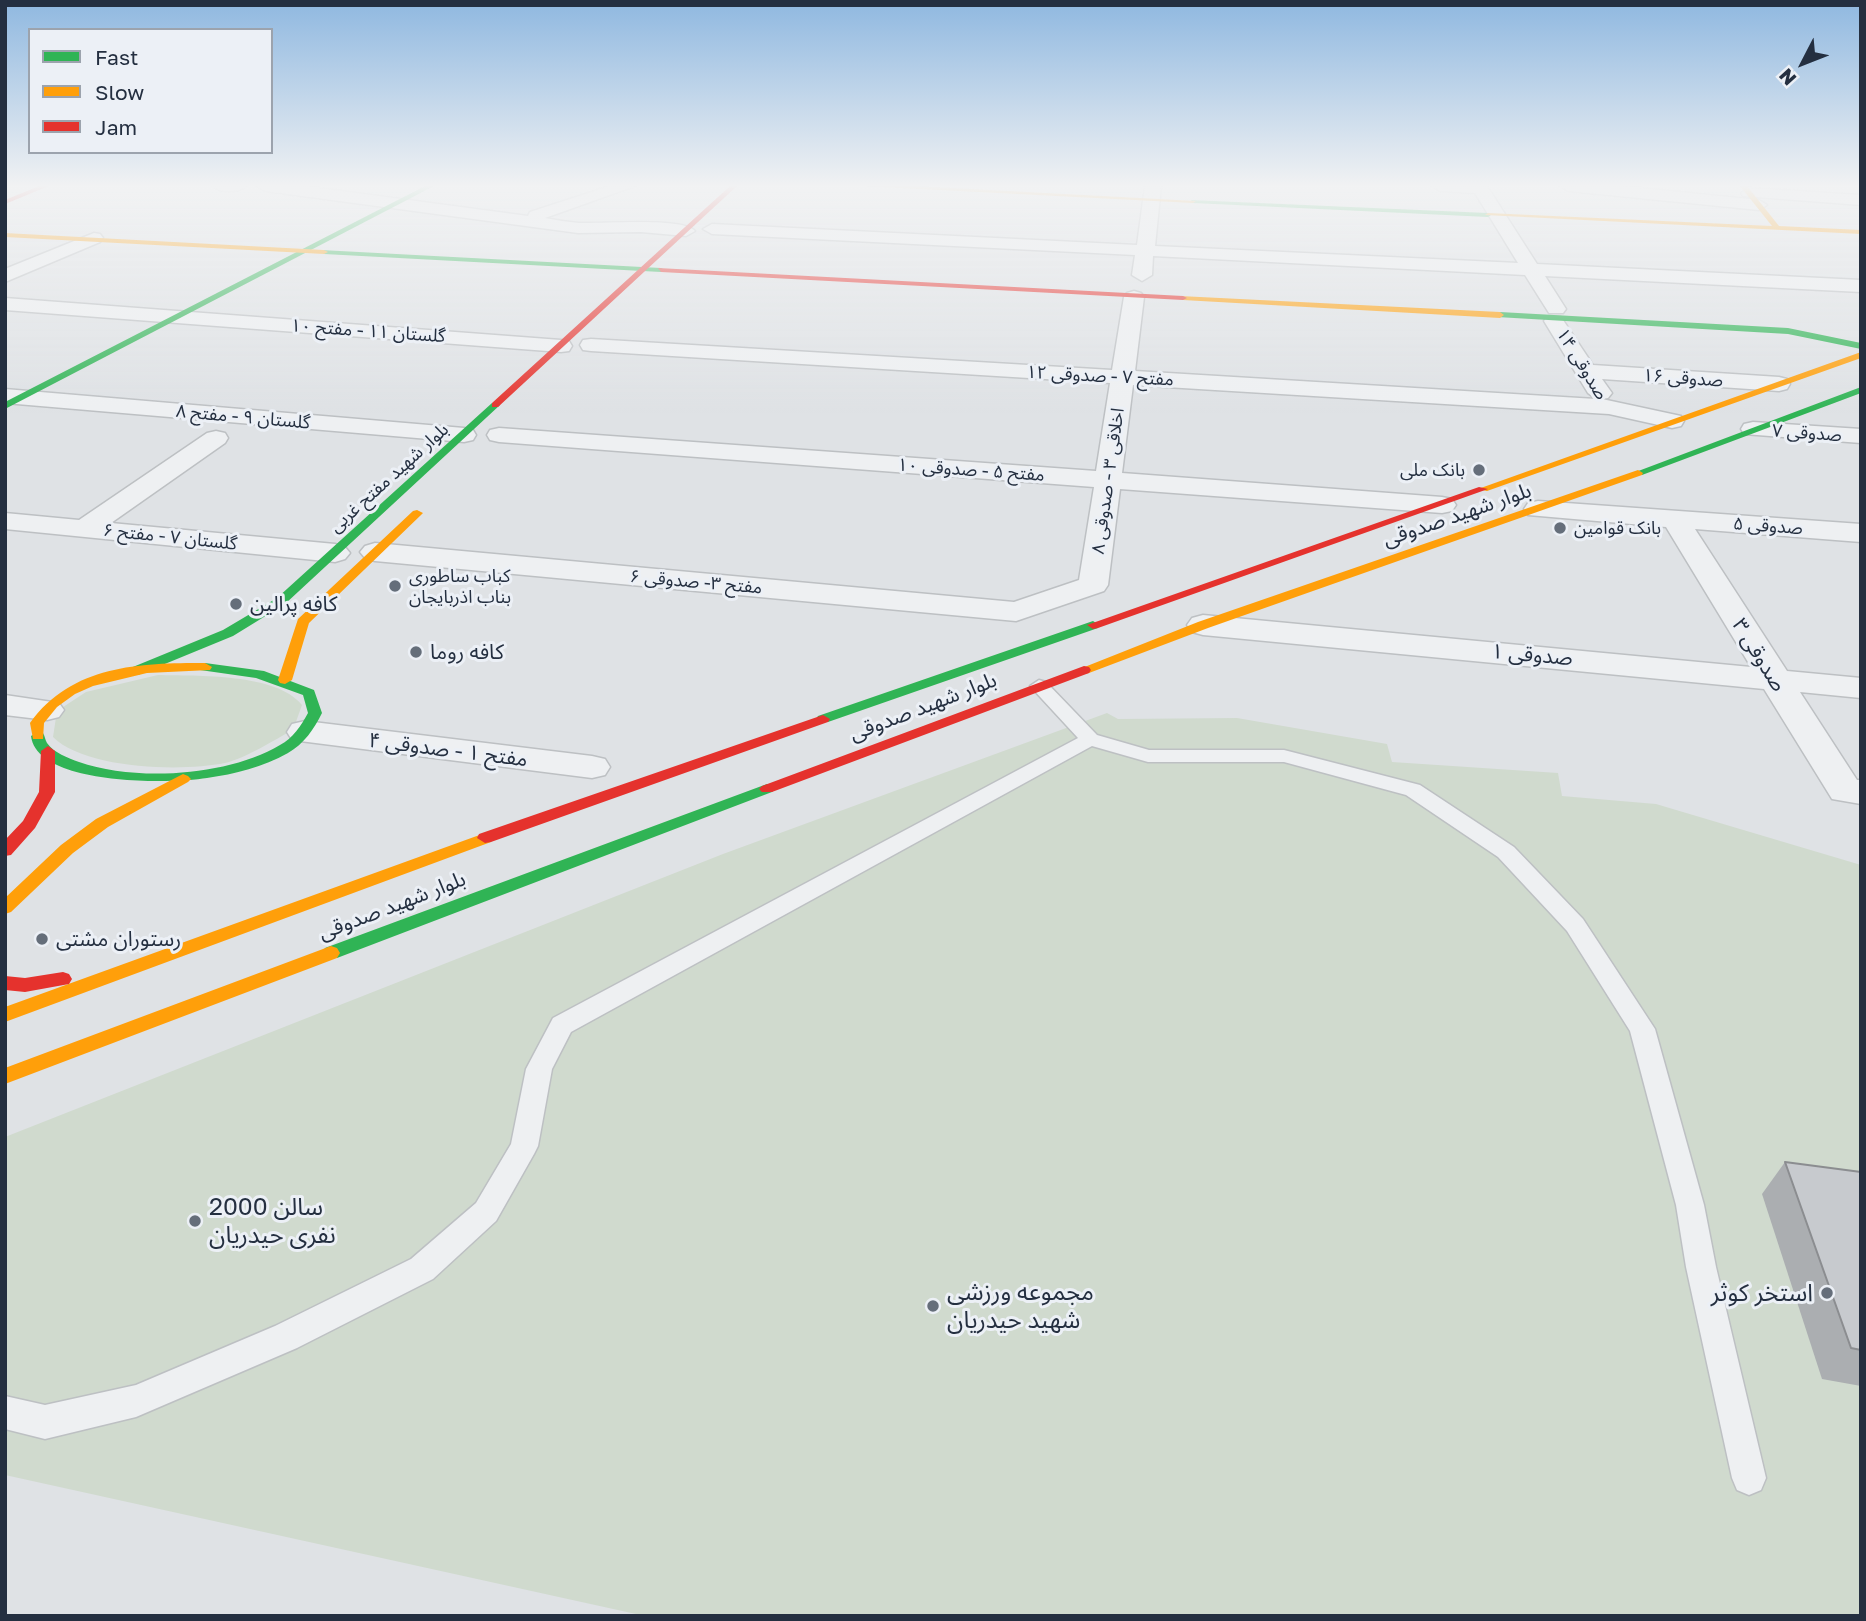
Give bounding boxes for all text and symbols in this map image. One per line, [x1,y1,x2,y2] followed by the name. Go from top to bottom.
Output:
[28,28,273,154] legend
[1768,28,1838,98] north arrow
[95,44,138,70] text: Fast
[1774,64,1800,90] text: N
[95,79,144,105] text: Slow
[95,114,137,140] text: Jam
[290,315,446,347] street label: گلستان ۱۱ - مفتح ۱۰
[1552,324,1612,404] street label: صدوقی ۱۴
[1026,361,1174,391] street label: مفتح ۷ - صدوقی ۱۲
[1642,364,1724,392] street label: صدوقی ۱۶
[175,400,311,434] street label: گلستان ۹ - مفتح ۸
[1087,406,1129,556] street label: اخلاقی ۳ - صدوقی ۸
[325,419,453,537] street label: بلوار شهید مفتح غربی
[1771,420,1843,446] street label: صدوقی ۷
[897,454,1045,486] street label: مفتح ۵ - صدوقی ۱۰
[1400,459,1465,481] place label: بانک ملی
[1471,462,1487,478] marker: بانک ملی
[1379,478,1535,552] street label: بلوار شهید صدوقی
[1732,513,1804,539] street label: صدوقی ۵
[1574,517,1661,539] place label: بانک قوامین
[102,519,238,555] street label: گلستان ۷ - مفتح ۶
[1552,520,1568,536] marker: بانک قوامین
[409,565,511,608] place label: کباب ساطوری بناب اذربایجان
[629,565,763,599] street label: مفتح ۳- صدوقی ۶
[387,578,403,594] marker: کباب ساطوری بناب اذربایجان
[250,591,337,617] place label: کافه پرالین
[228,596,244,612] marker: کافه پرالین
[1727,614,1791,696] street label: صدوقی ۳
[430,639,504,665] place label: کافه روما
[1490,639,1574,671] street label: صدوقی ۱
[408,644,424,660] marker: کافه روما
[846,667,1000,747] street label: بلوار شهید صدوقی
[367,728,529,772] street label: مفتح ۱ - صدوقی ۴
[315,866,469,946] street label: بلوار شهید صدوقی
[56,926,181,952] place label: رستوران مشتی
[34,931,50,947] marker: رستوران مشتی
[209,1193,336,1249] place label: سالن 2000 نفری حیدریان
[187,1213,203,1229] marker: سالن 2000 نفری حیدریان
[947,1278,1094,1334] place label: مجموعه ورزشی شهید حیدریان
[1711,1279,1813,1307] place label: استخر کوثر
[1819,1285,1835,1301] marker: استخر کوثر
[925,1298,941,1314] marker: مجموعه ورزشی شهید حیدریان

